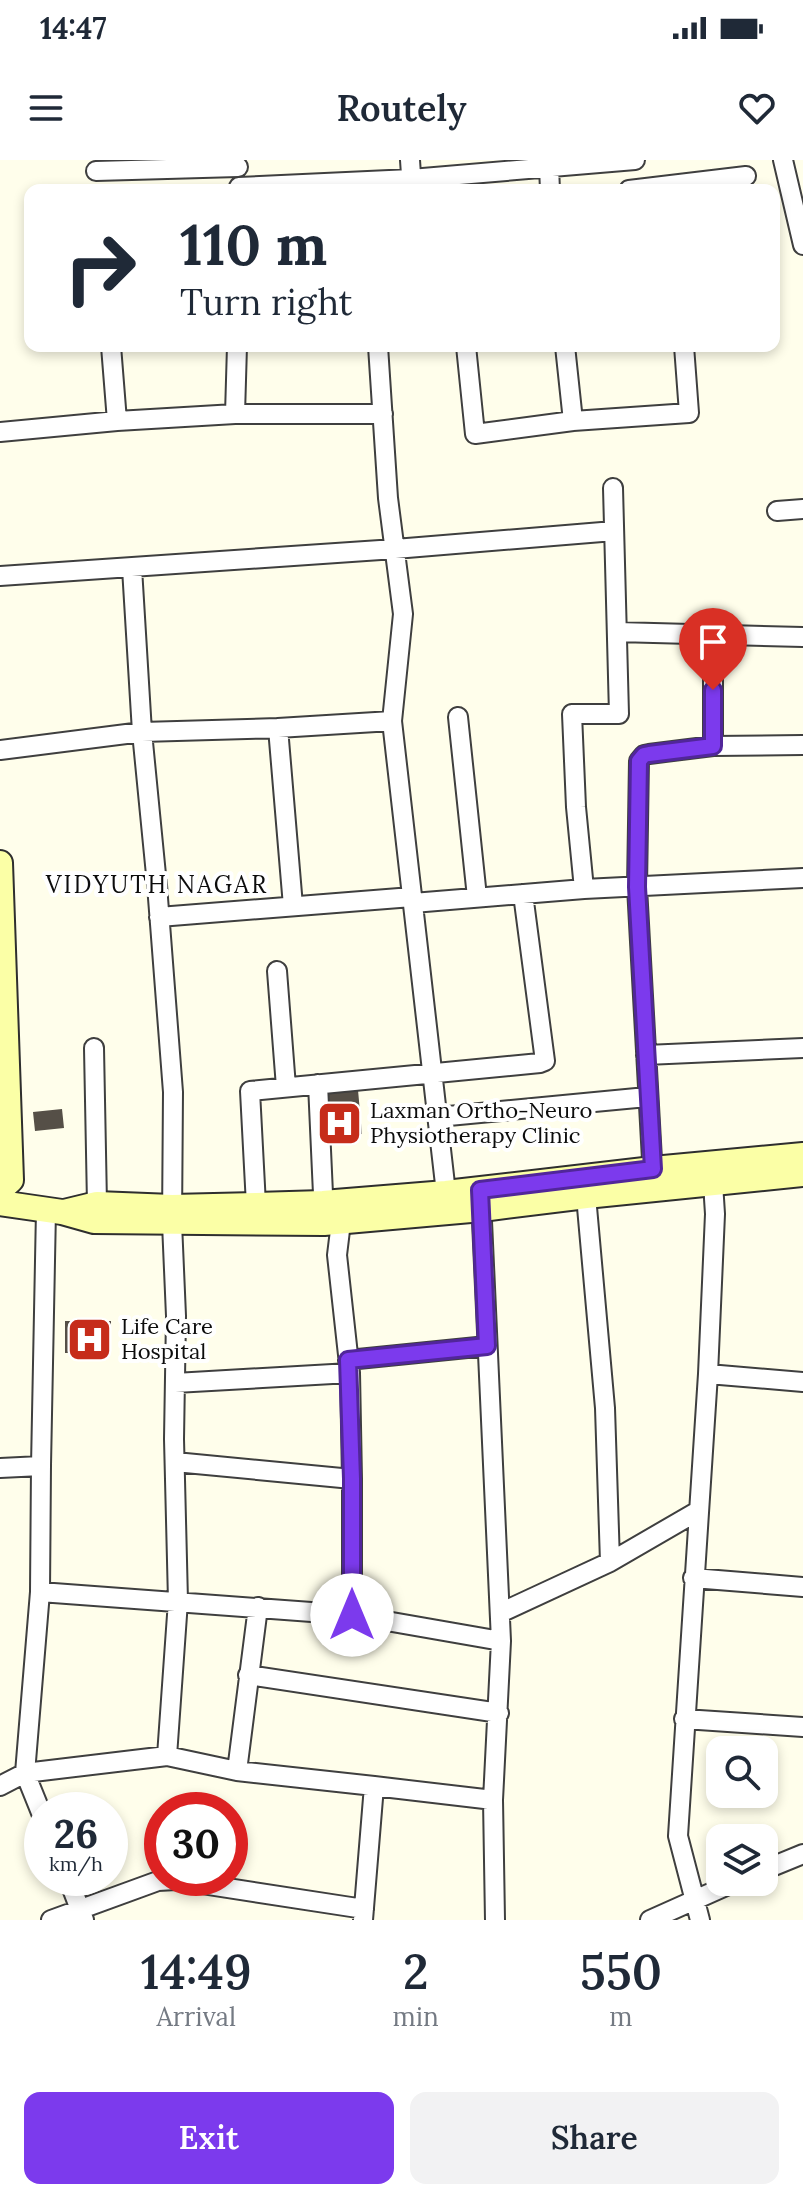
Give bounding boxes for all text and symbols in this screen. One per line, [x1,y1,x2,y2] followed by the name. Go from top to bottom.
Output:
[40,9,107,47] text: 14:47
[336,85,467,131] text: Routely
[24,86,68,130] icon: menu
[735,86,779,130] icon: heart
[180,209,327,280] text: 110 m
[48,216,152,320] icon: right
[180,279,353,325] text: Turn right
[679,608,747,690] pin
[691,620,735,664] icon: arrive
[45,869,268,900] district label: VIDYUTH NAGAR
[370,1096,592,1149] place label: Laxman Ortho-Neuro Physiotherapy Clinic
[315,1099,363,1147] hospital icon: Laxman Ortho-Neuro Physiotherapy Clinic
[121,1312,213,1365] place label: Life Care Hospital
[66,1315,114,1363] hospital icon: Life Care Hospital
[310,1573,394,1657] position arrow
[706,1736,778,1896] map controls
[706,1736,778,1808] button: search
[144,1792,248,1896] speed limit sign: 30
[54,1808,98,1859] text: 26
[706,1824,778,1896] button: layers
[49,1851,103,1876] text: km/h
[141,1941,252,2002] text: 14:49
[403,1941,429,2002] text: 2
[580,1941,662,2002] text: 550
[157,2000,236,2033] text: Arrival
[393,2000,439,2033] text: min
[609,2000,633,2033] text: m
[24,2092,394,2184] button: Exit
[410,2092,779,2184] button: Share

